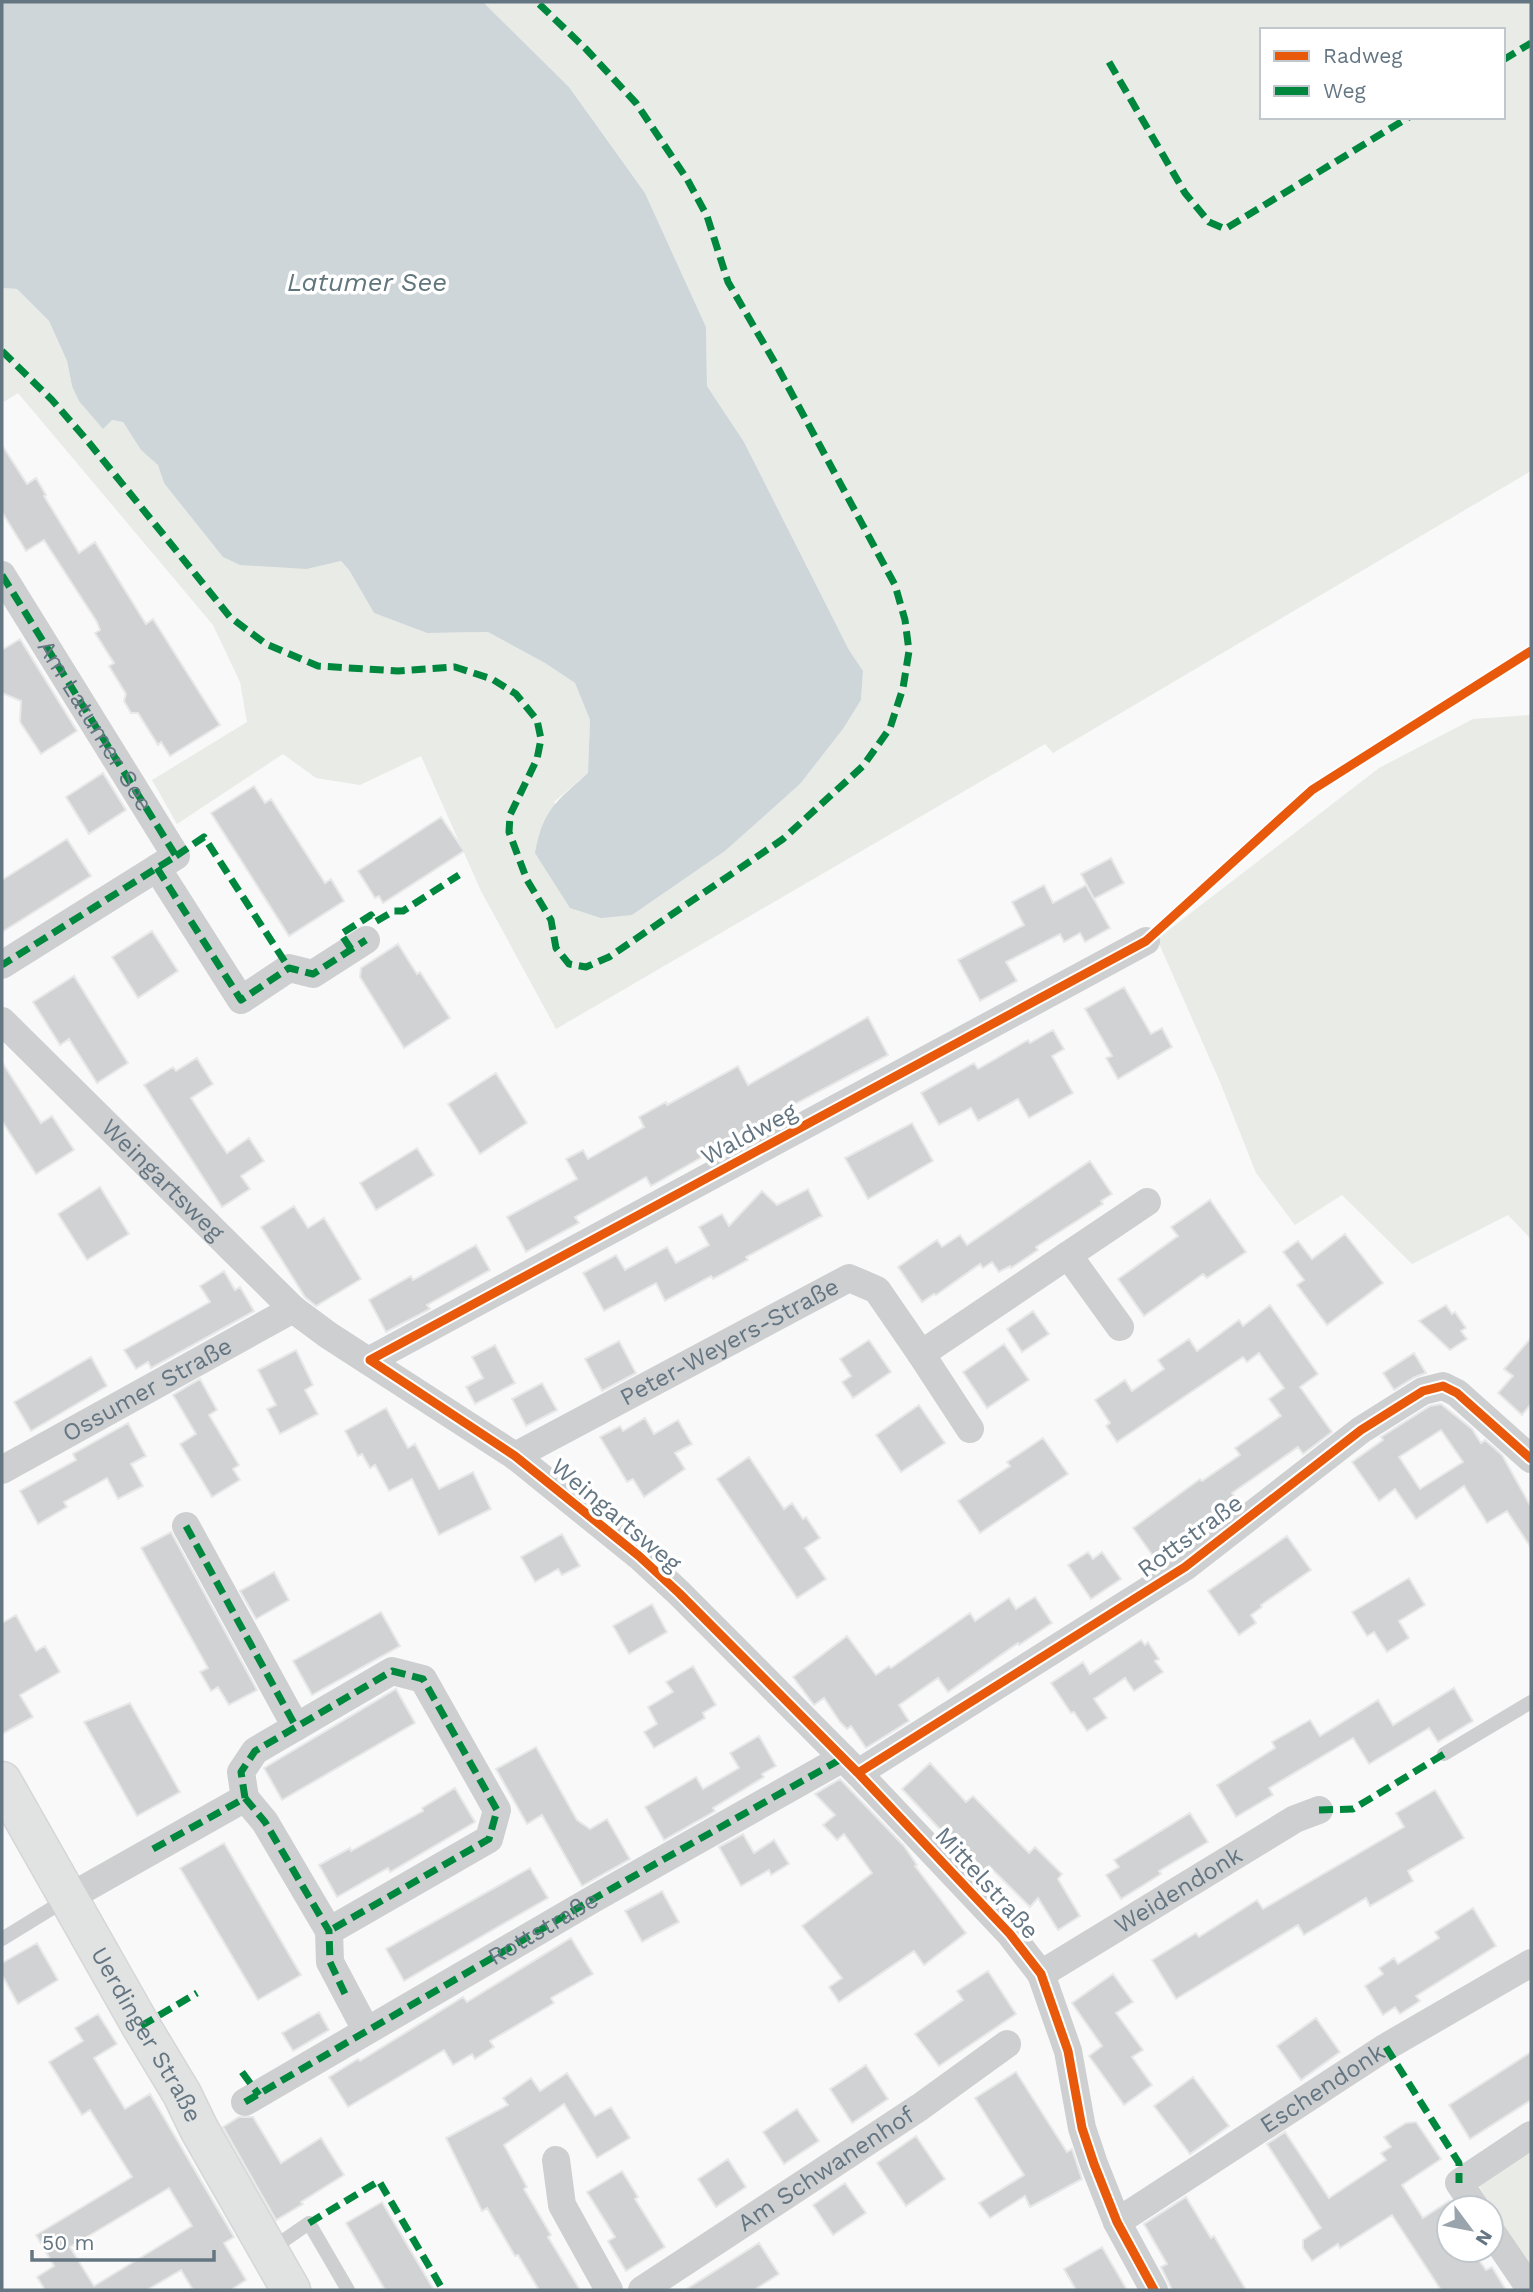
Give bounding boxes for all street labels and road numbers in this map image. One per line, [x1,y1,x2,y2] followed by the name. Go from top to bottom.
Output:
[32,635,159,816] street label: Am Latumer See
[696,1097,802,1171] street label: Waldweg
[96,1113,230,1247] street label: Weingartsweg
[615,1272,844,1411] street label: Peter-Weyers-Straße
[58,1332,237,1448] street label: Ossumer Straße
[545,1453,687,1578] street label: Weingartsweg
[1132,1489,1248,1583] street label: Rottstraße
[929,1821,1045,1945] street label: Mittelstraße
[1110,1840,1248,1940] street label: Weidendonk
[483,1885,603,1971] street label: Rottstraße
[85,1942,208,2127] street label: Uerdinger Straße
[1255,2037,1390,2139] street label: Eschendonk
[732,2100,920,2237] street label: Am Schwanenhof

